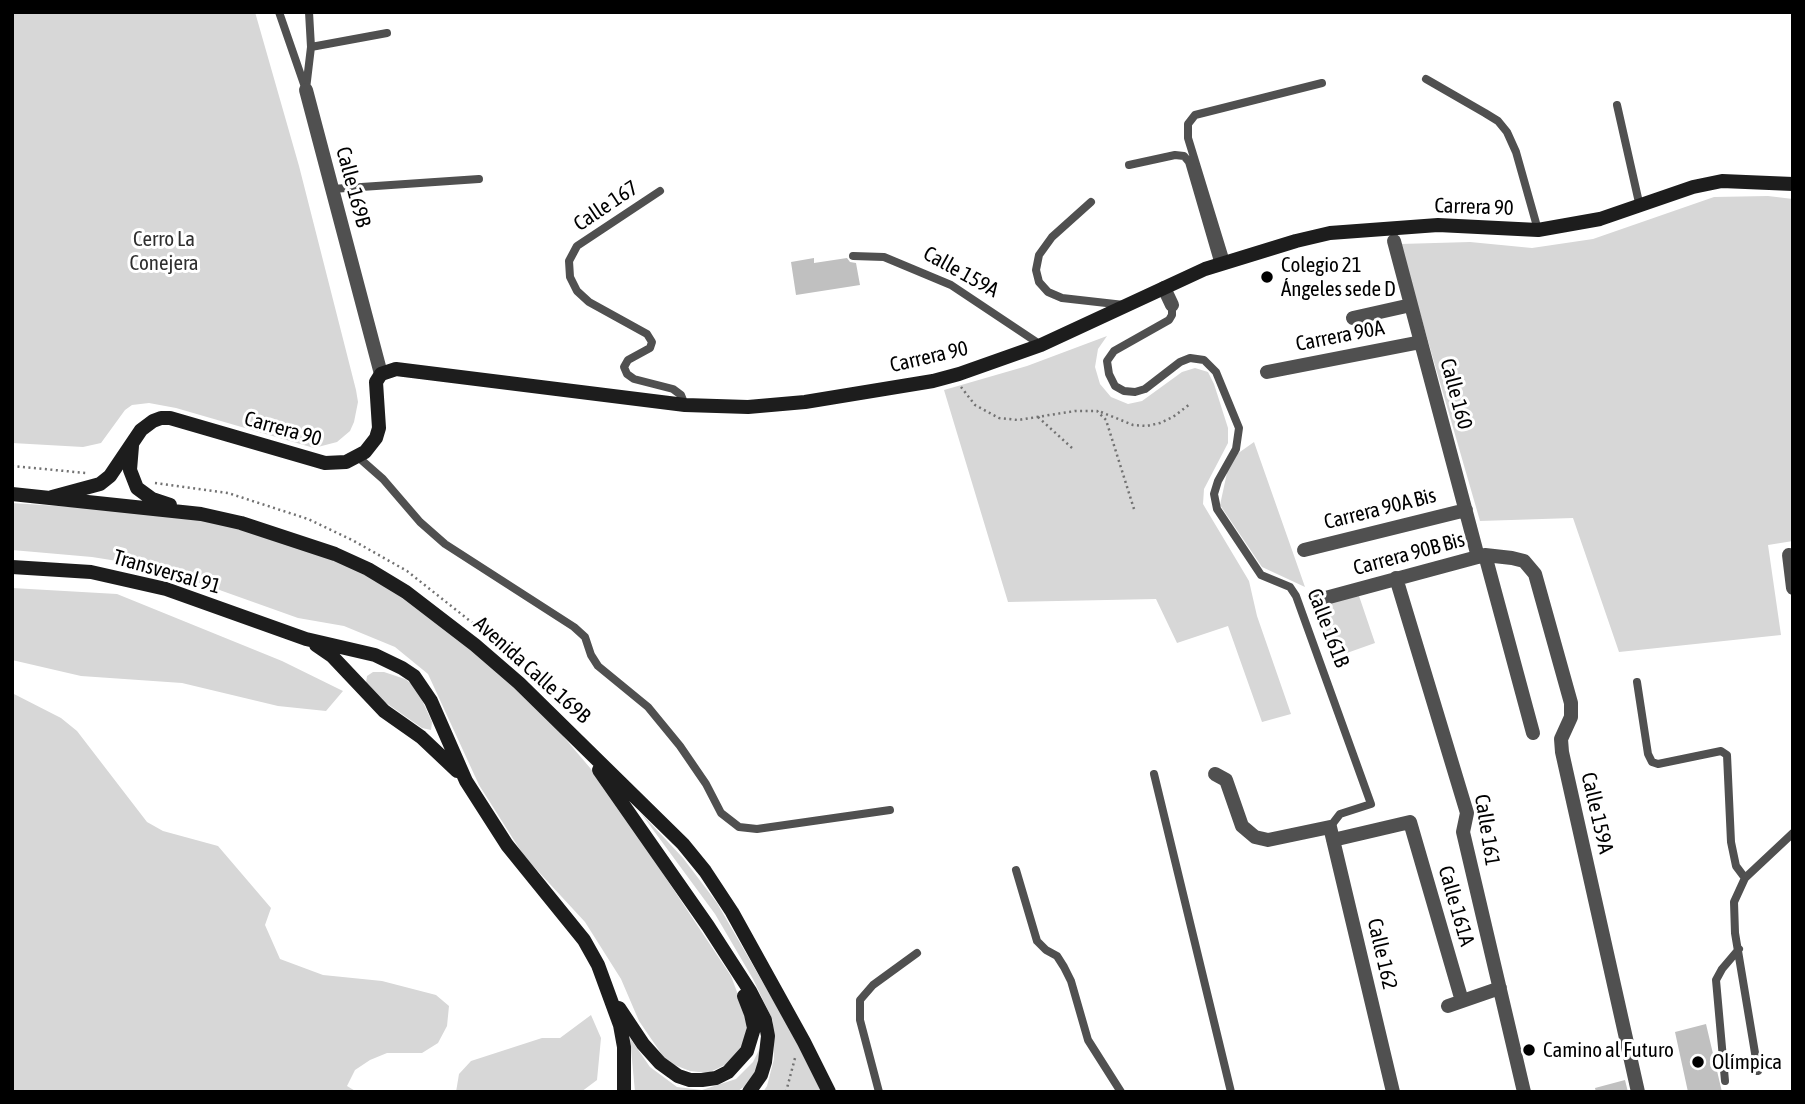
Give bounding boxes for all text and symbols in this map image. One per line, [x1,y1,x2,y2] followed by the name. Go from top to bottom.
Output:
[330,144,376,230] street label: Calle 169B
[569,175,643,237] street label: Calle 167
[1434,193,1514,221] street label: Carrera 90
[130,226,198,276] park label: Cerro La Conejera
[919,241,1003,303] street label: Calle 159A
[1281,252,1396,302] place label: Colegio 21 Ángeles sede D
[1259,269,1275,285] marker: Colegio 21 Ángeles sede D
[1294,315,1386,357] street label: Carrera 90A
[888,336,970,378] street label: Carrera 90
[1434,356,1478,432] street label: Calle 160
[241,406,325,452] street label: Carrera 90
[1321,483,1439,535] street label: Carrera 90A Bis
[1351,527,1467,581] street label: Carrera 90B Bis
[110,545,224,599] street label: Transversal 91
[1302,585,1354,671] street label: Calle 161B
[469,611,595,729] street label: Avenida Calle 169B
[1575,770,1619,856] street label: Calle 159A
[1469,792,1505,868] street label: Calle 161
[1433,863,1479,949] street label: Calle 161A
[1362,916,1402,992] street label: Calle 162
[1543,1037,1674,1063] place label: Camino al Futuro
[1521,1042,1537,1058] marker: Camino al Futuro
[1712,1049,1782,1075] place label: Olímpica
[1690,1054,1706,1070] marker: Olímpica

